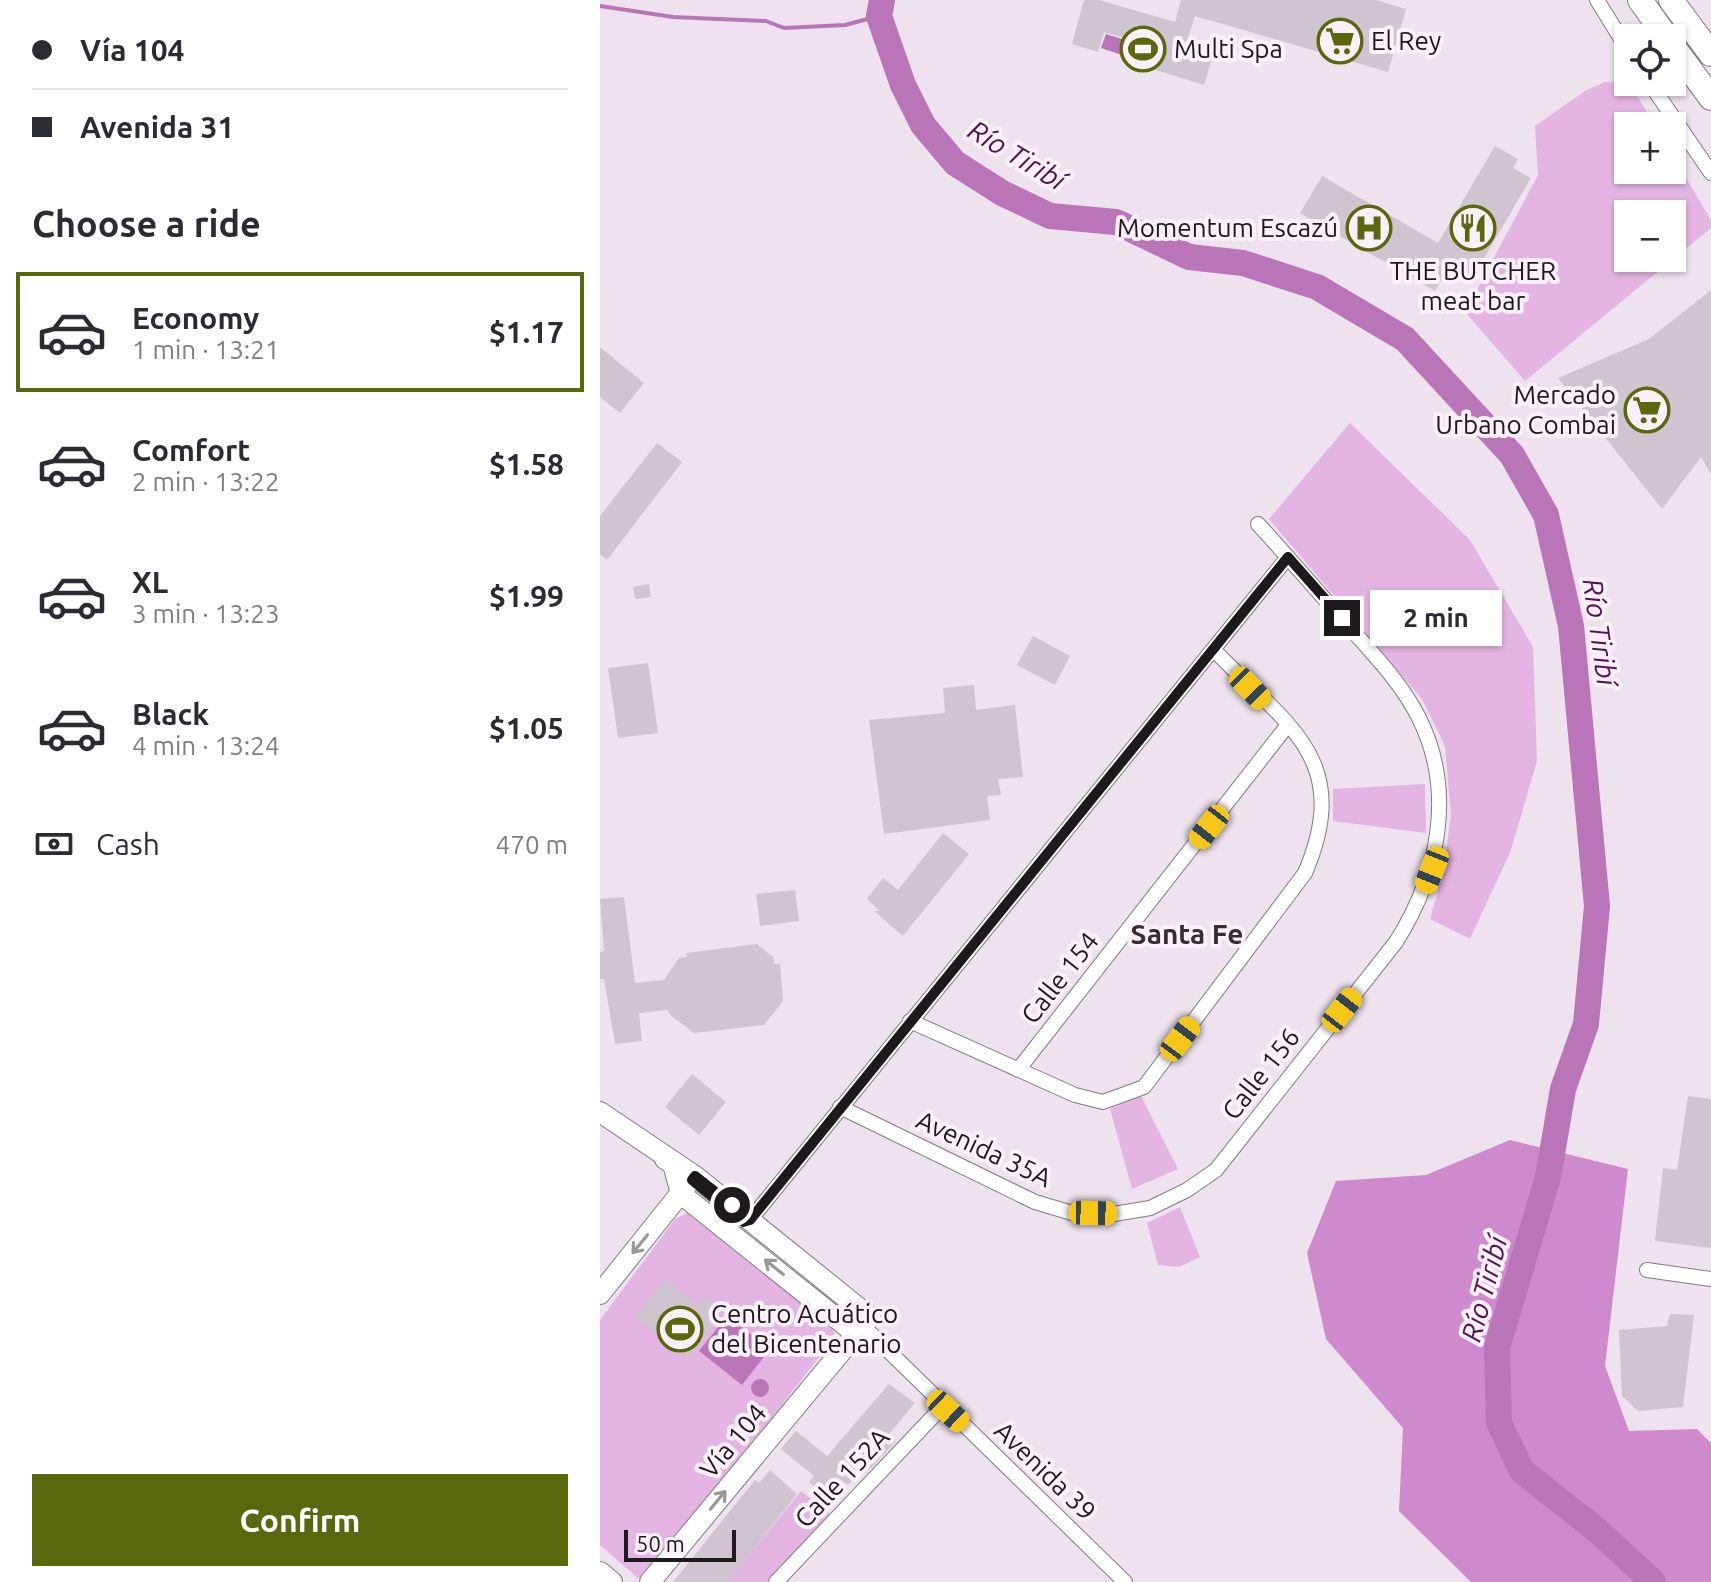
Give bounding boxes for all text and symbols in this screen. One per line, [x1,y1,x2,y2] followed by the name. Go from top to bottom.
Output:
[1316,17,1364,65] supermarket icon: El Rey
[1614,24,1686,272] map controls
[1614,24,1686,96] button: locate
[1119,25,1167,73] sports icon: Multi Spa
[1371,26,1441,55] place label: El Rey
[80,33,184,67] text: Vía 104
[1174,34,1283,63] place label: Multi Spa
[80,110,234,144] text: Avenida 31
[1614,112,1686,184] button: +
[963,114,1074,197] water label: Río Tiribí
[1614,200,1686,272] button: −
[32,203,261,244] text: Choose a ride
[1345,204,1393,252] hospital icon: Momentum Escazú
[1449,204,1497,252] restaurant icon: THE BUTCHER meat bar
[1117,213,1338,242] place label: Momentum Escazú
[1390,256,1556,315] place label: THE BUTCHER meat bar
[36,296,108,368] icon: car
[132,301,259,335] text: Economy
[489,315,564,349] text: $1.17
[132,335,280,364] text: 1 min · 13:21
[1435,380,1616,439] place label: Mercado Urbano Combai
[1623,386,1671,434] supermarket icon: Mercado Urbano Combai
[36,428,108,500] icon: car
[132,433,250,467] text: Comfort
[489,447,564,481] text: $1.58
[132,467,280,496] text: 2 min · 13:22
[36,560,108,632] icon: car
[132,565,168,599] text: XL
[1578,576,1624,690] water label: Río Tiribí
[489,579,564,613] text: $1.99
[1370,590,1502,646] callout: 2 min
[132,599,280,628] text: 3 min · 13:23
[1324,600,1360,636] route end
[1403,603,1469,632] text: 2 min
[1225,662,1275,714] car
[36,692,108,764] icon: car
[132,697,209,731] text: Black
[489,711,564,745] text: $1.05
[132,731,280,760] text: 4 min · 13:24
[1185,801,1233,853] car
[32,822,76,866] icon: cash
[96,827,160,861] text: Cash
[496,830,568,859] text: 470 m
[1412,843,1452,897] car
[1131,918,1243,949] district label: Santa Fe
[1015,927,1104,1029] street label: Calle 154
[1318,984,1366,1036] car
[1156,1013,1204,1065] car
[1216,1023,1305,1125] street label: Calle 156
[912,1105,1056,1192] street label: Avenida 35A
[714,1187,750,1223] route start
[1069,1201,1117,1225] car
[1455,1230,1513,1345] water label: Río Tiribí
[632,1233,649,1254] one-way arrow
[764,1259,785,1276] one-way arrow
[711,1299,901,1358] place label: Centro Acuático del Bicentenario
[656,1305,704,1353] sports icon: Centro Acuático del Bicentenario
[922,1386,974,1436] car
[694,1398,772,1483] street label: Vía 104
[989,1416,1102,1526] street label: Avenida 39
[789,1422,895,1533] street label: Calle 152A
[32,1474,568,1566] button: Confirm
[709,1491,727,1511] one-way arrow
[624,1526,736,1562] scale bar
[636,1531,685,1556] text: 50 m

